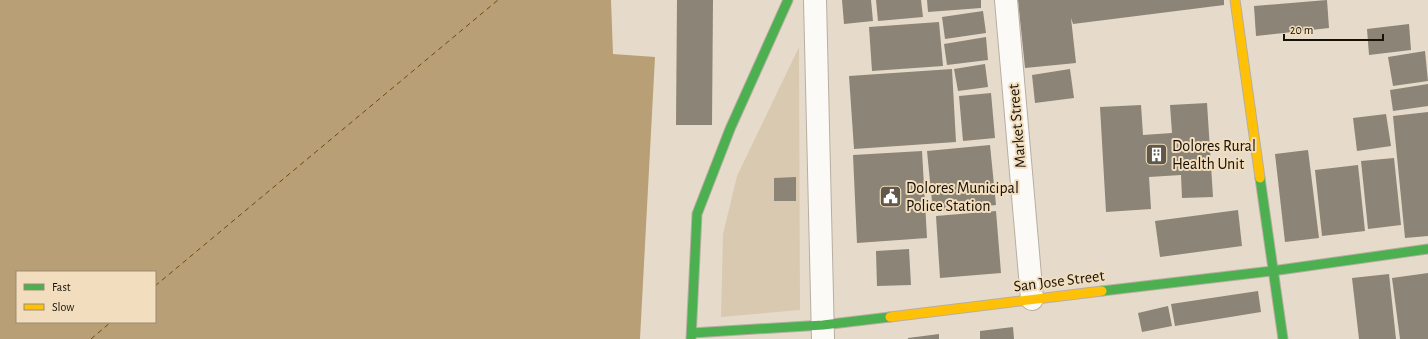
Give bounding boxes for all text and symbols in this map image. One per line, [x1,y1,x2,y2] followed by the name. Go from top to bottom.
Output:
[1284,16,1383,42] scale bar
[1290,24,1313,36] text: 20 m
[1005,83,1029,169] street label: Market Street
[1172,138,1256,172] place label: Dolores Rural Health Unit
[1143,142,1169,168] building icon: Dolores Rural Health Unit
[906,180,1019,214] place label: Dolores Municipal Police Station
[877,184,903,210] public building icon: Dolores Municipal Police Station
[1013,267,1105,295] street label: San Jose Street
[16,271,156,323] legend
[52,281,71,293] text: Fast
[52,301,74,313] text: Slow

